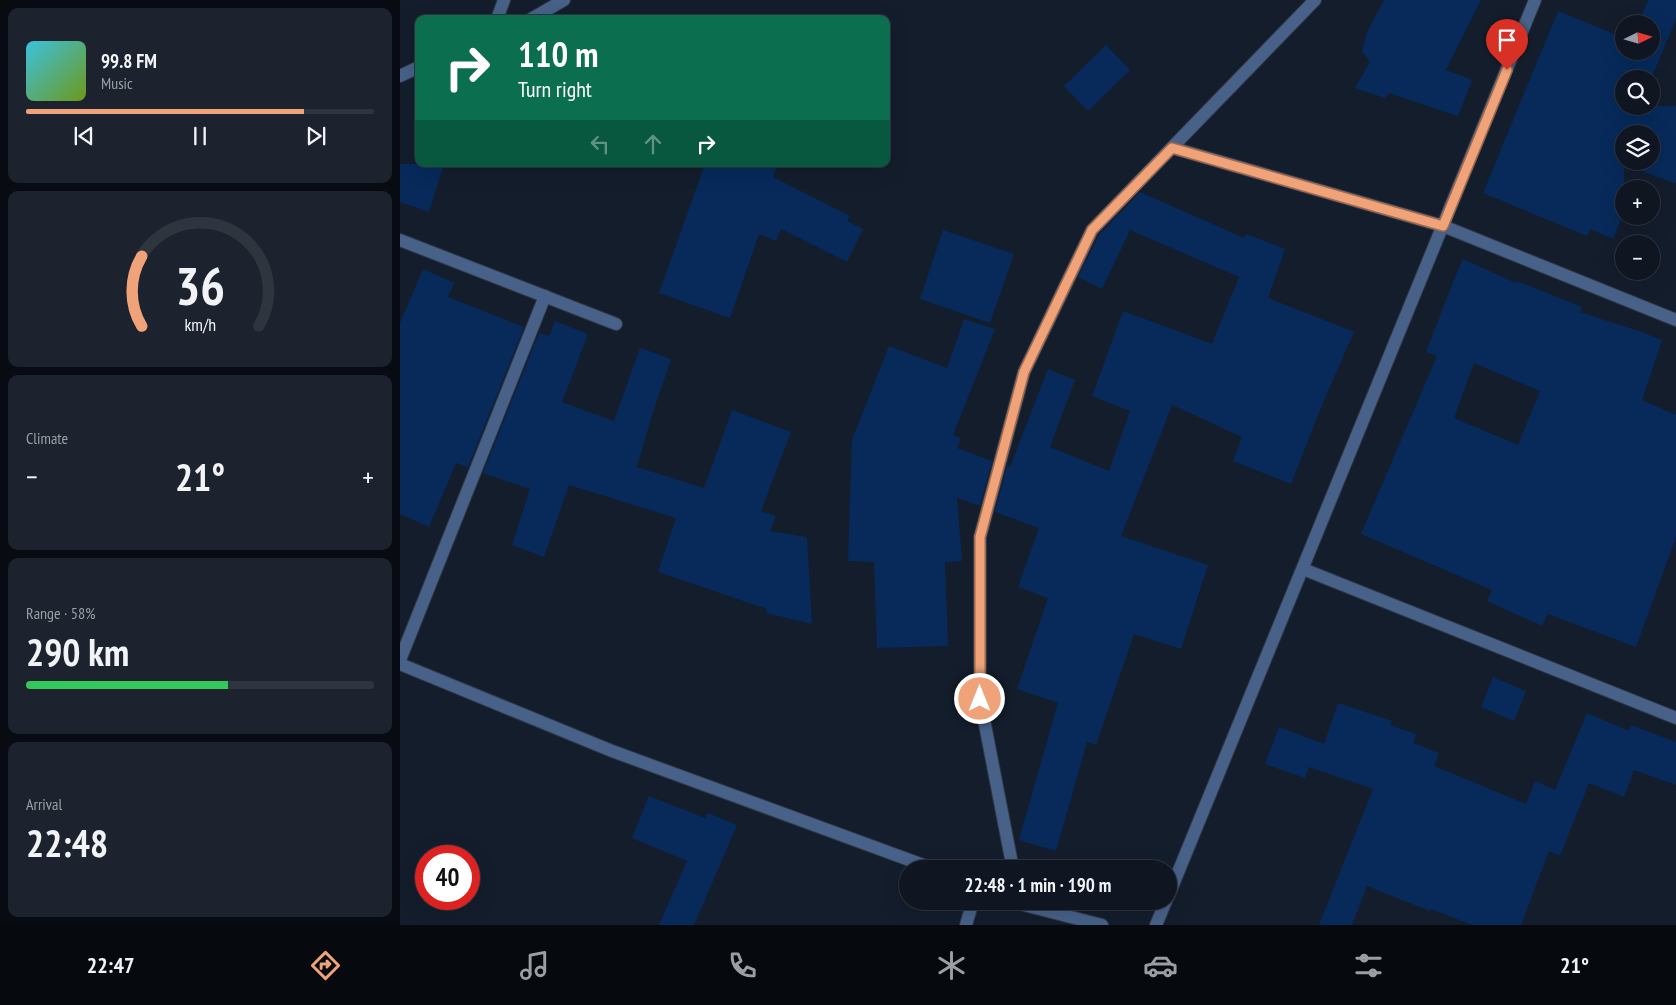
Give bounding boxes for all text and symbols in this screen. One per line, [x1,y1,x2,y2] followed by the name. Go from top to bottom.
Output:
[1615,15,1660,60] north arrow
[1615,15,1660,280] map controls
[1486,19,1528,70] pin
[1493,26,1521,54] icon: arrive
[518,31,599,77] text: 110 m
[435,35,500,100] icon: right
[101,49,157,73] text: 99.8 FM
[1615,70,1660,115] button: search
[101,73,133,93] text: Music
[518,75,592,103] text: Turn right
[70,122,98,150] icon: previous
[186,122,214,150] icon: pause
[302,122,330,150] icon: next
[1615,125,1660,170] button: layers
[586,130,614,158] icon: left
[639,130,667,158] icon: ahead
[692,130,720,158] icon: right
[1615,180,1660,225] button: +
[1615,235,1660,280] button: −
[175,252,225,319] text: 36
[184,313,216,336] text: km/h
[26,428,68,448] text: Climate
[175,452,225,501] text: 21°
[26,458,38,495] text: −
[362,458,374,495] text: +
[26,603,95,623] text: Range · 58%
[26,627,129,676] text: 290 km
[953,672,1005,724] position arrow
[26,794,62,814] text: Arrival
[26,818,108,867] text: 22:48
[415,845,480,910] speed limit sign: 40
[965,873,1111,897] text: 22:48 · 1 min · 190 m
[308,948,343,983] icon: directions
[517,948,552,983] icon: music
[725,948,760,983] icon: phone
[934,948,969,983] icon: climate
[1143,948,1178,983] icon: car
[1351,948,1386,983] icon: filters
[87,951,134,979] text: 22:47
[1560,951,1589,979] text: 21°

